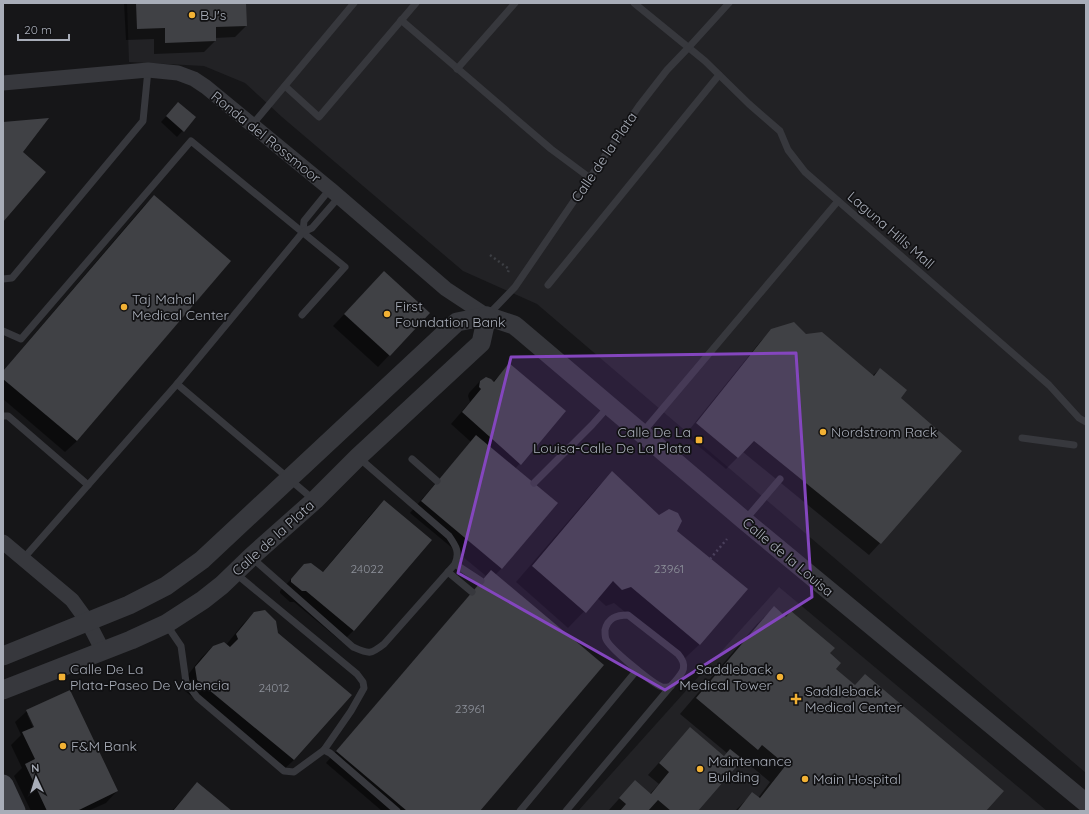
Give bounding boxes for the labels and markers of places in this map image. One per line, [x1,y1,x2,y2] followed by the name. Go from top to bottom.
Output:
[200,6,226,24] place label: BJ's
[187,10,197,20] marker: BJ's
[132,290,229,324] place label: Taj Mahal Medical Center
[395,297,506,331] place label: First Foundation Bank
[119,302,129,312] marker: Taj Mahal Medical Center
[382,309,392,319] marker: First Foundation Bank
[533,423,691,457] place label: Calle De La Louisa-Calle De La Plata
[831,423,937,441] place label: Nordstrom Rack
[818,427,828,437] marker: Nordstrom Rack
[694,435,704,445] marker: Calle De La Louisa-Calle De La Plata
[70,660,230,694] place label: Calle De La Plata-Paseo De Valencia
[679,660,773,694] place label: Saddleback Medical Tower
[57,672,67,682] marker: Calle De La Plata-Paseo De Valencia
[775,672,785,682] marker: Saddleback Medical Tower
[805,682,902,716] place label: Saddleback Medical Center
[790,693,802,705] marker: Saddleback Medical Center
[71,737,137,755] place label: F&M Bank
[58,741,68,751] marker: F&M Bank
[708,752,792,786] place label: Maintenance Building
[695,764,705,774] marker: Maintenance Building
[813,770,901,788] place label: Main Hospital
[800,774,810,784] marker: Main Hospital

